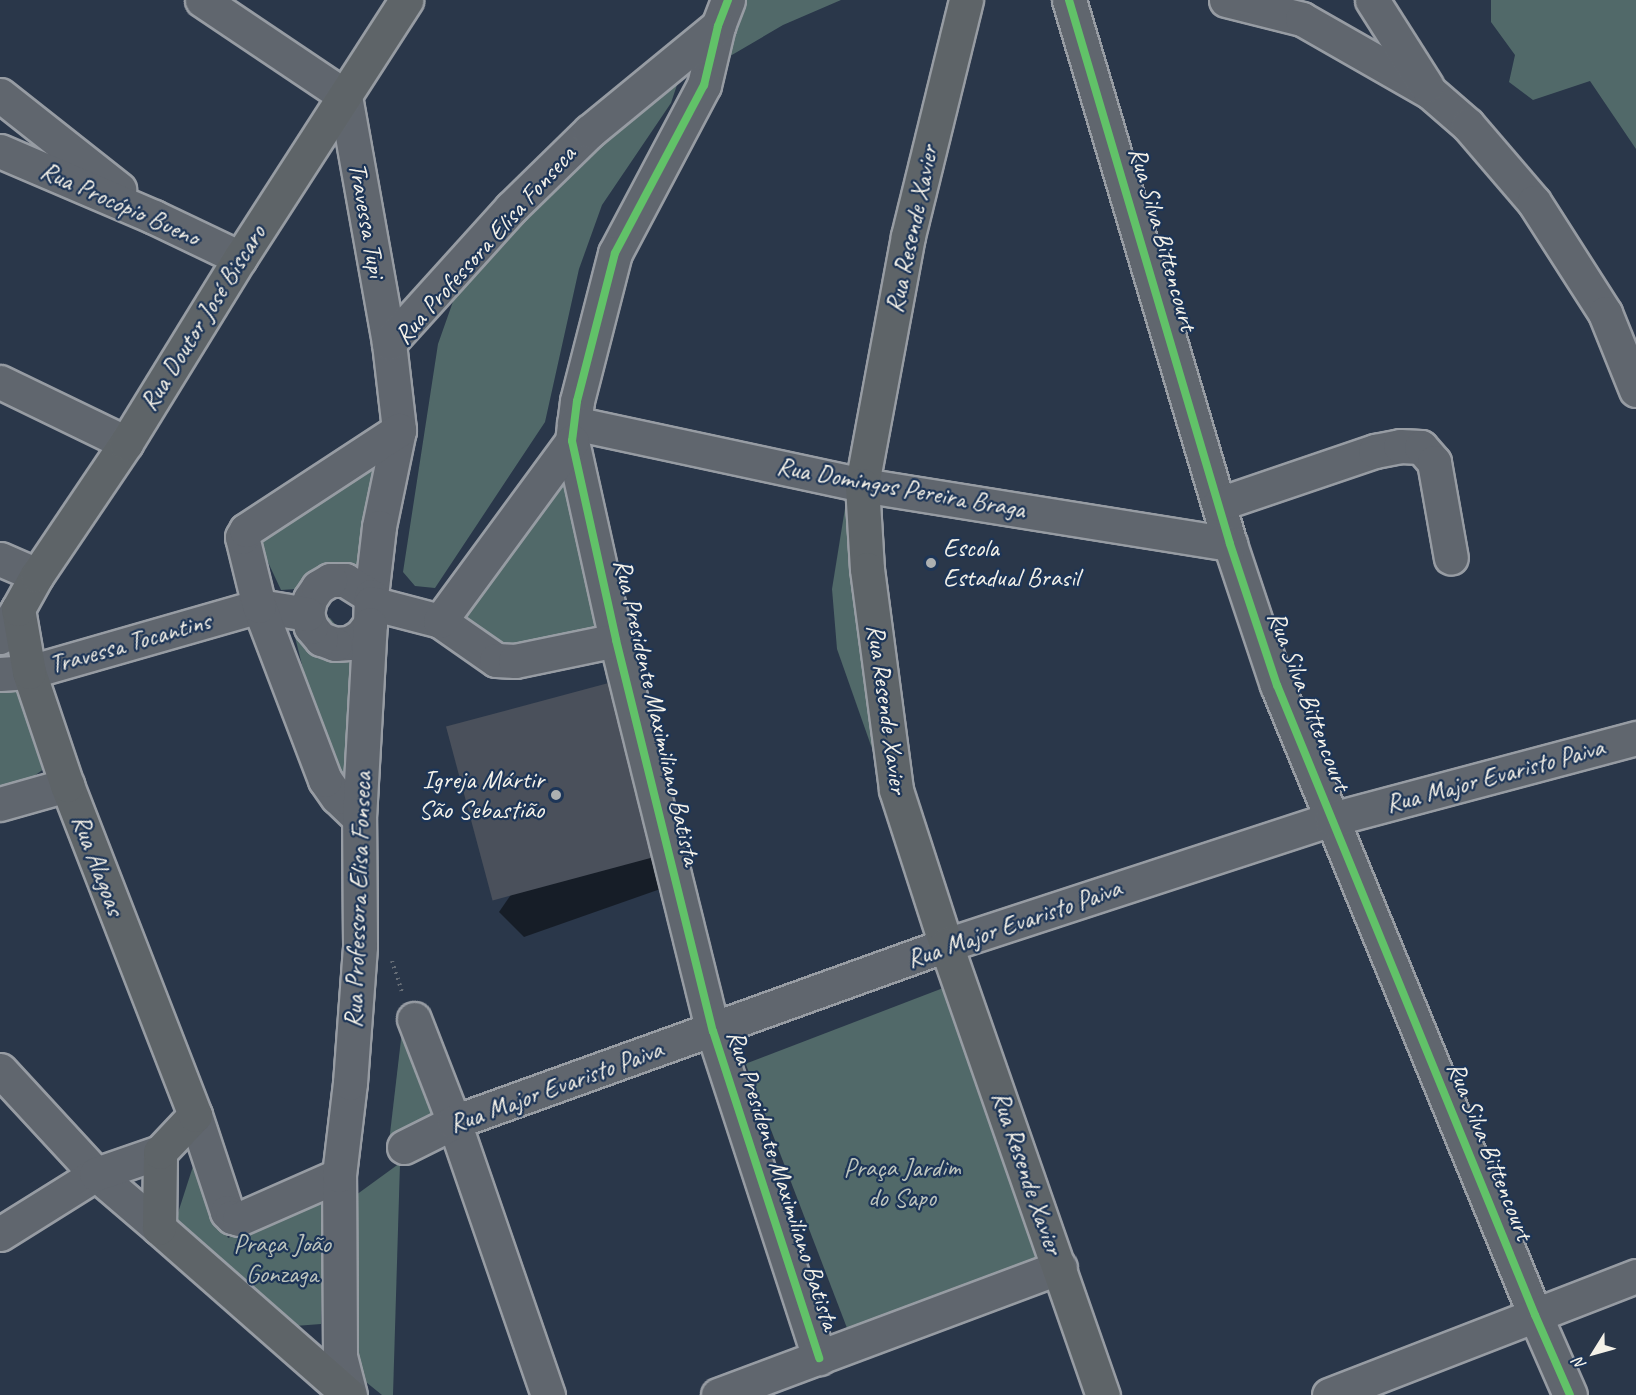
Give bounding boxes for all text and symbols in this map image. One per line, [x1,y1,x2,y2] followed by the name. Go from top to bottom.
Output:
[387,139,583,351] street label: Rua Professora Elisa Fonseca
[879,142,945,316] street label: Rua Resende Xavier
[1122,144,1204,334] street label: Rua Silva Bittencourt
[36,155,204,253] street label: Rua Procópio Bueno
[342,160,392,280] street label: Travessa Tupi
[133,219,273,417] street label: Rua Doutor José Biscaro
[774,451,1028,525] street label: Rua Domingos Pereira Braga
[943,532,1079,594] place label: Escola Estadual Brasil
[606,555,708,869] street label: Rua Presidente Maximiliano Batista
[924,556,938,570] marker: Escola Estadual Brasil
[46,605,214,681] street label: Travessa Tocantins
[1261,607,1357,795] street label: Rua Silva Bittencourt
[860,622,914,796] street label: Rua Resende Xavier
[1382,732,1608,820] street label: Rua Major Evaristo Paiva
[419,764,544,826] place label: Igreja Mártir São Sebastião
[338,770,378,1030] street label: Rua Professora Elisa Fonseca
[549,788,563,802] marker: Igreja Mártir São Sebastião
[64,810,132,920] street label: Rua Alagoas
[902,872,1126,976] street label: Rua Major Evaristo Paiva
[720,1025,846,1335] street label: Rua Presidente Maximiliano Batista
[444,1034,668,1140] street label: Rua Major Evaristo Paiva
[1440,1057,1540,1245] street label: Rua Silva Bittencourt
[984,1087,1070,1259] street label: Rua Resende Xavier
[843,1152,961,1214] park label: Praça Jardim do Sapo
[234,1228,330,1290] park label: Praça João Gonzaga
[1564,1323,1624,1383] north arrow
[1569,1354,1591,1374] text: N

